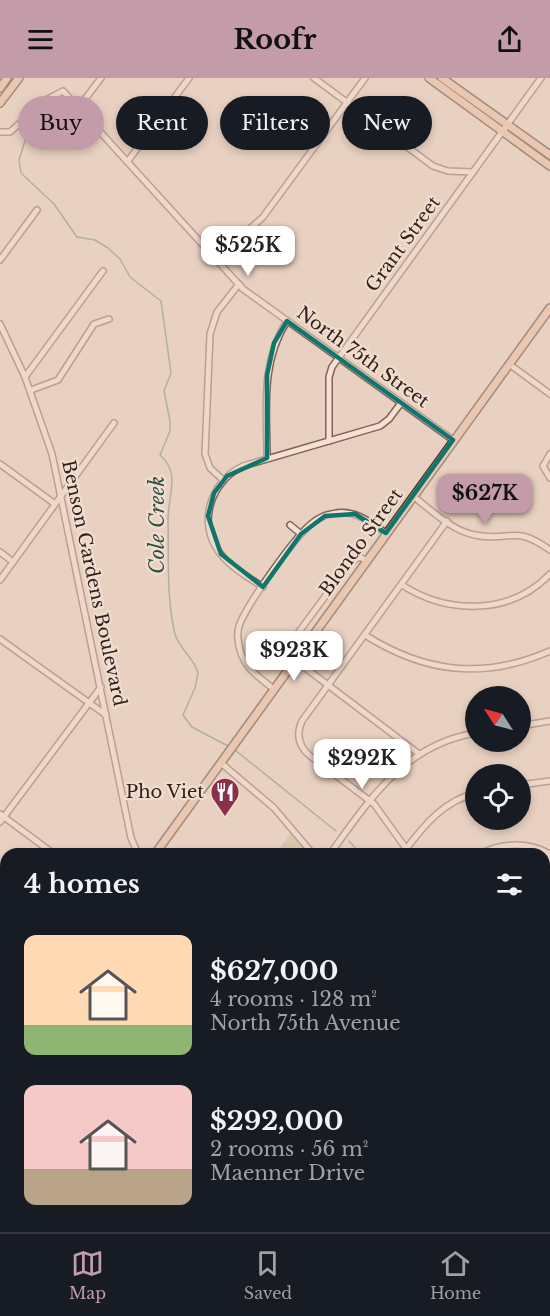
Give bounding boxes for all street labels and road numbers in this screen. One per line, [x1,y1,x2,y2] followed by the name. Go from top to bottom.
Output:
[361,192,445,296] street label: Grant Street
[293,302,433,412] street label: North 75th Street
[57,458,131,708] street label: Benson Gardens Boulevard
[315,484,407,600] street label: Blondo Street

